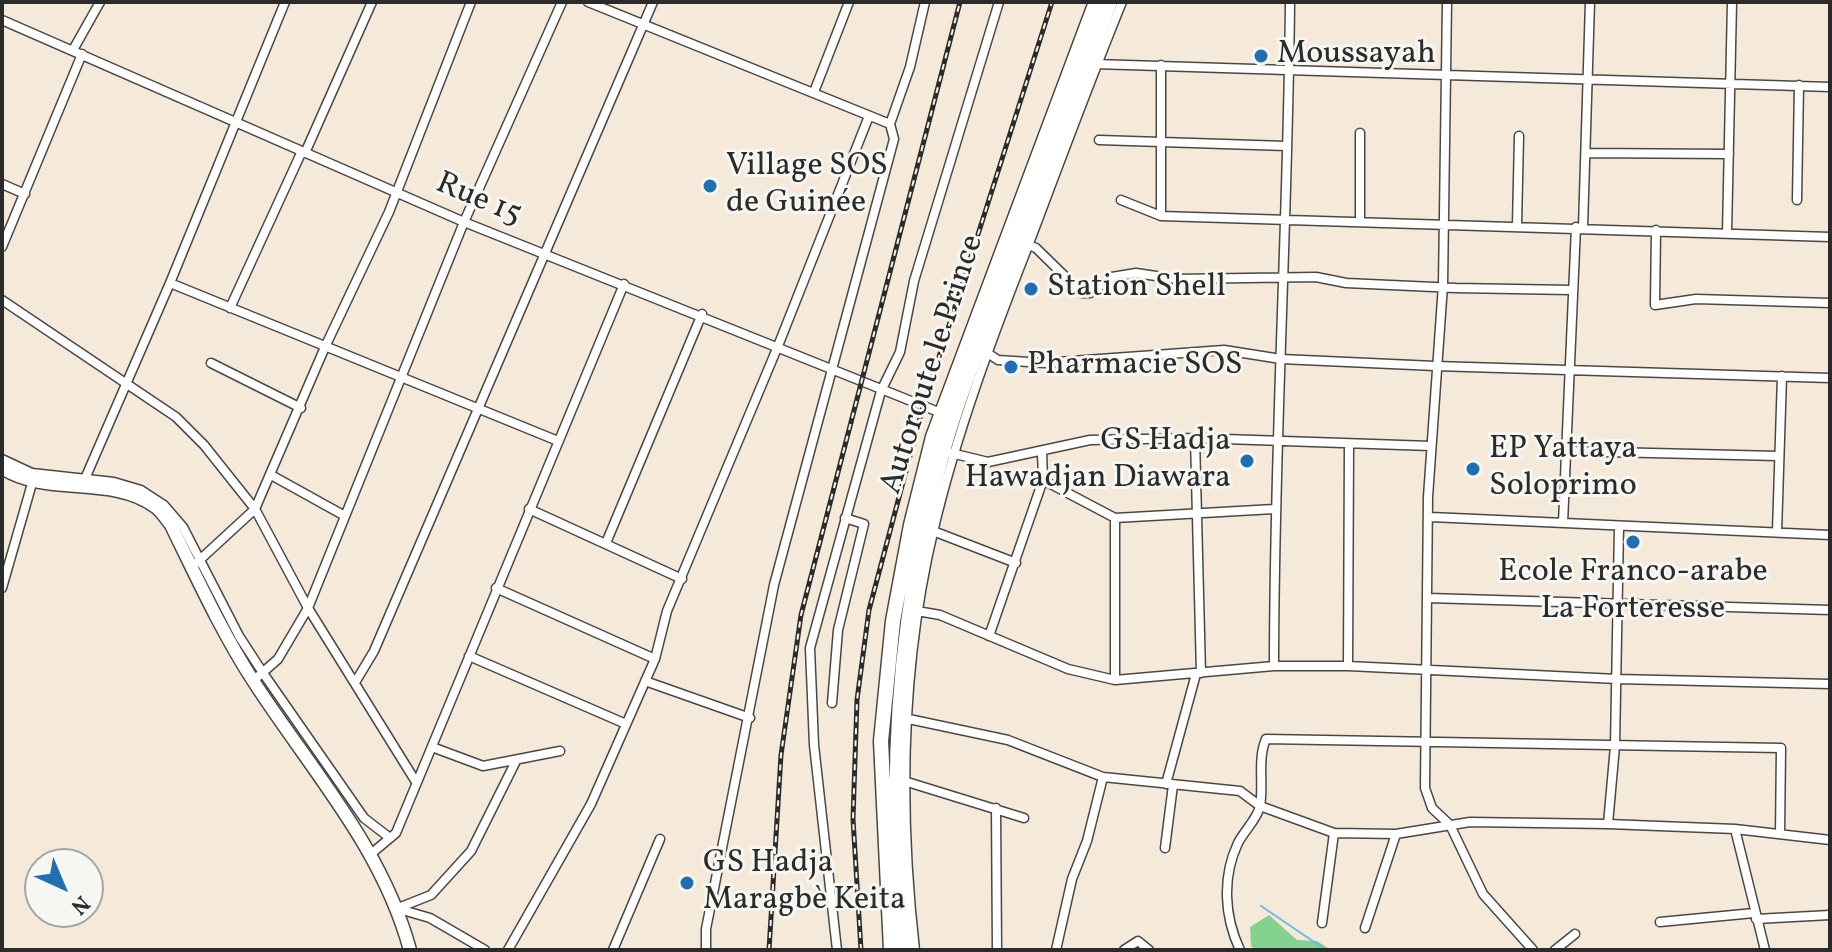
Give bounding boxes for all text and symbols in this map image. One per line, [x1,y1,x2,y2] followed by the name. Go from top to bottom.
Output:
[1277,37,1436,75] place label: Moussayah
[1252,47,1270,65] marker: Moussayah
[726,149,888,224] place label: Village SOS de Guinée
[429,166,527,236] street label: Rue 15
[701,177,719,195] marker: Village SOS de Guinée
[874,231,994,499] street label: Autoroute le Prince
[1047,270,1226,308] place label: Station Shell
[1022,280,1040,298] marker: Station Shell
[1027,348,1242,386] place label: Pharmacie SOS
[1002,358,1020,376] marker: Pharmacie SOS
[965,424,1231,499] place label: GS Hadja Hawadjan Diawara
[1489,432,1637,507] place label: EP Yattaya Soloprimo
[1238,452,1256,470] marker: GS Hadja Hawadjan Diawara
[1464,460,1482,478] marker: EP Yattaya Soloprimo
[1624,533,1642,551] marker: Ecole Franco-arabe La Forteresse
[1498,555,1768,630] place label: Ecole Franco-arabe La Forteresse
[703,846,906,921] place label: GS Hadja Maragbè Keita
[24,848,104,928] north arrow
[678,874,696,892] marker: GS Hadja Maragbè Keita
[63,887,96,921] text: N

